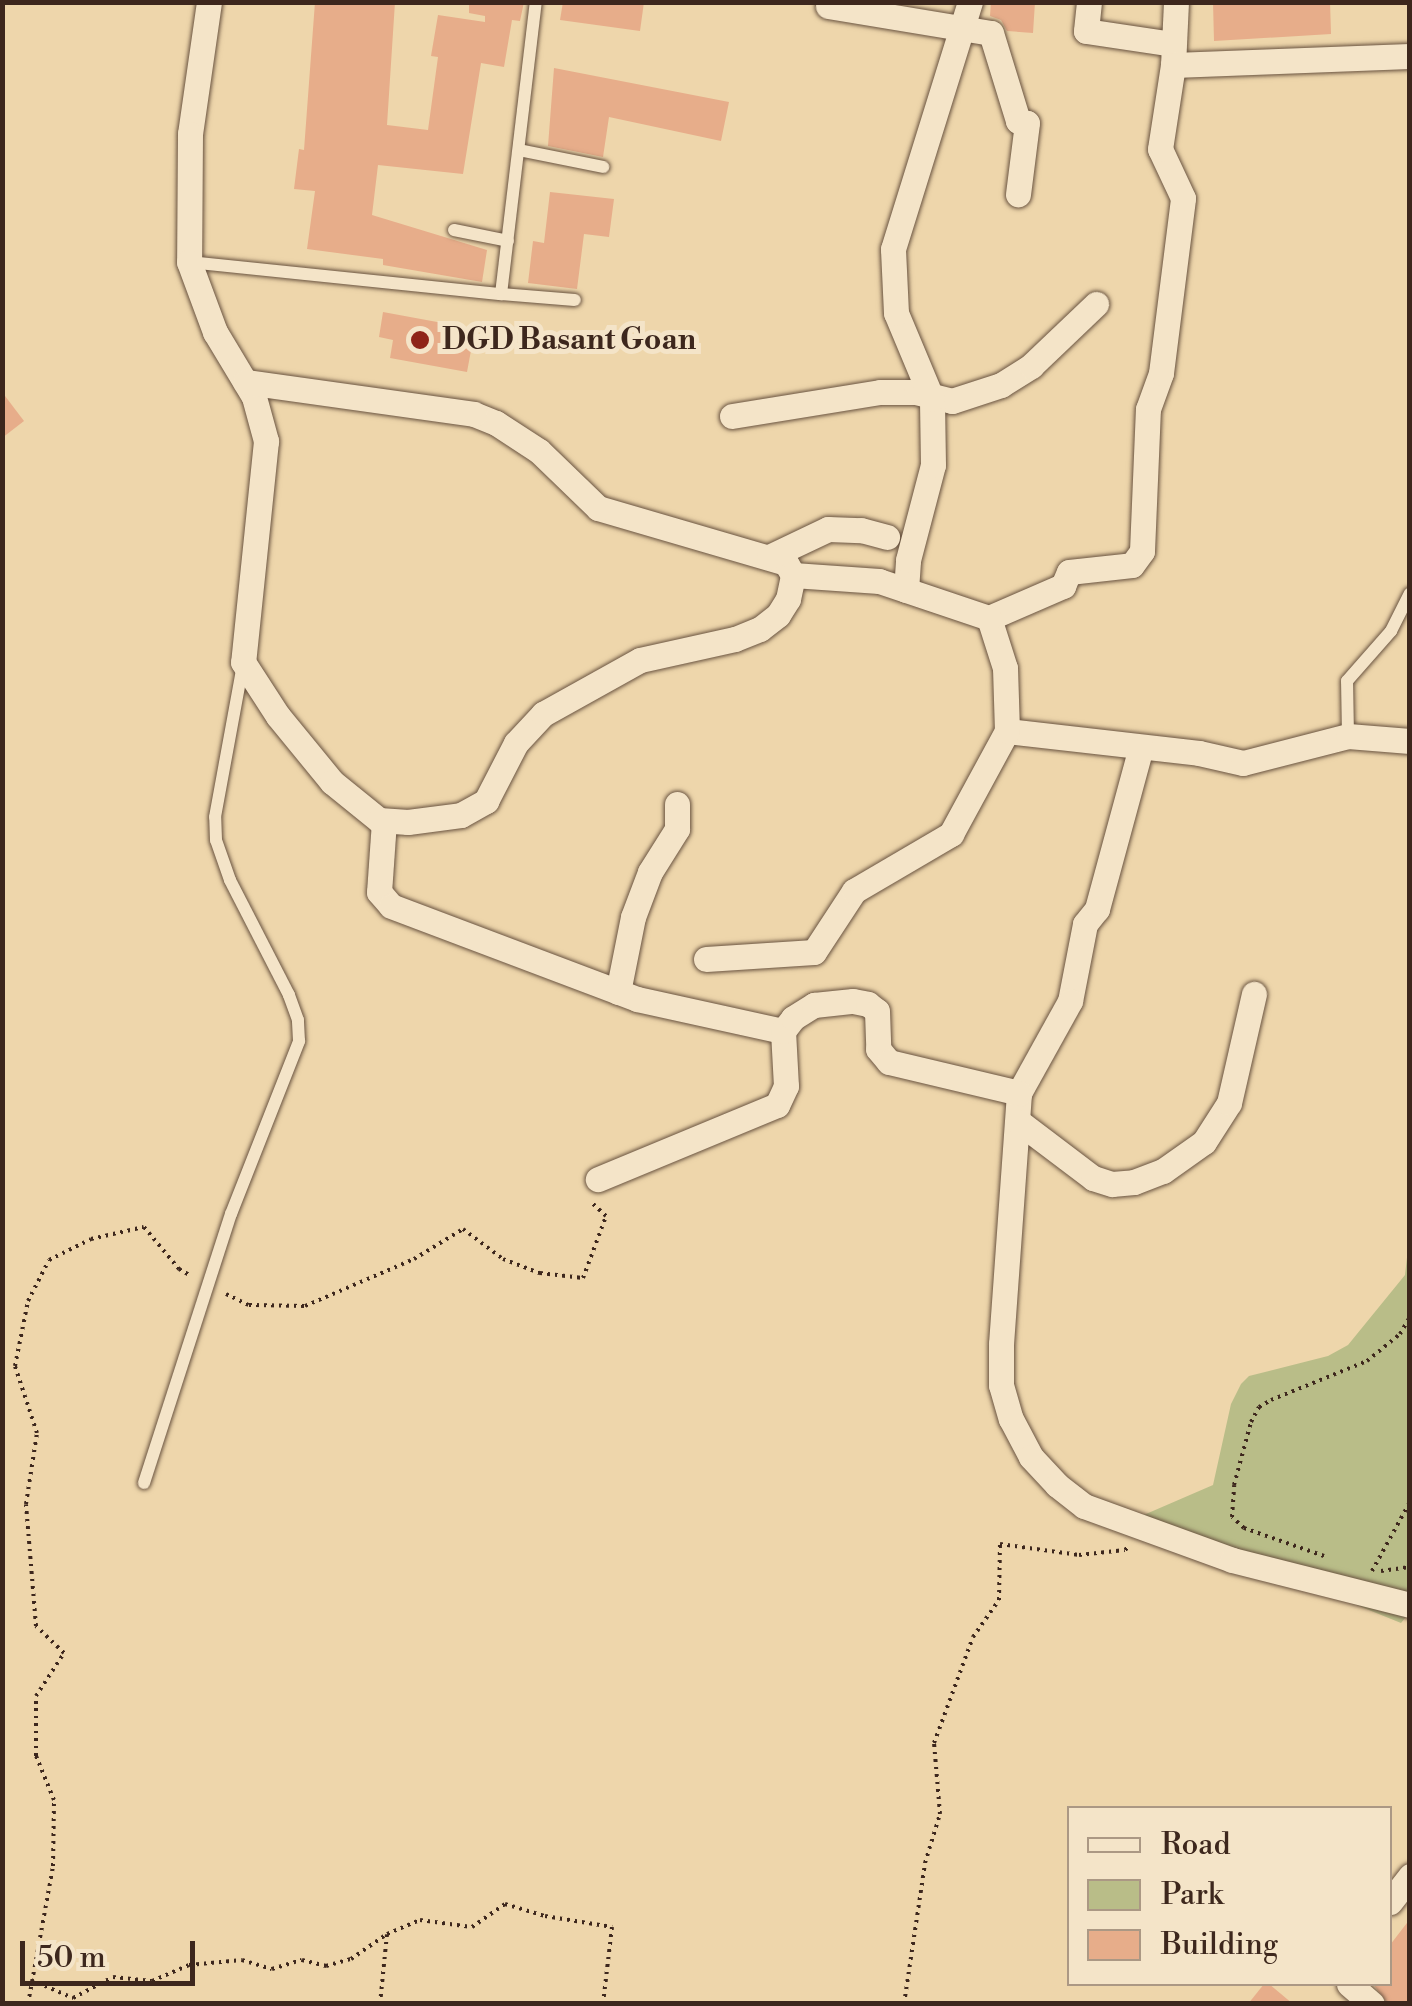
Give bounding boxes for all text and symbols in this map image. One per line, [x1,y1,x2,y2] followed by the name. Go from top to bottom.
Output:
[442,322,696,358] place label: DGD Basant Goan
[407,327,433,353] marker: DGD Basant Goan
[1067,1806,1392,1986] legend
[1161,1826,1231,1864] text: Road
[1161,1876,1223,1914] text: Park
[25,1921,200,1983] scale bar
[1161,1926,1278,1964] text: Building
[37,1939,106,1977] text: 50 m

